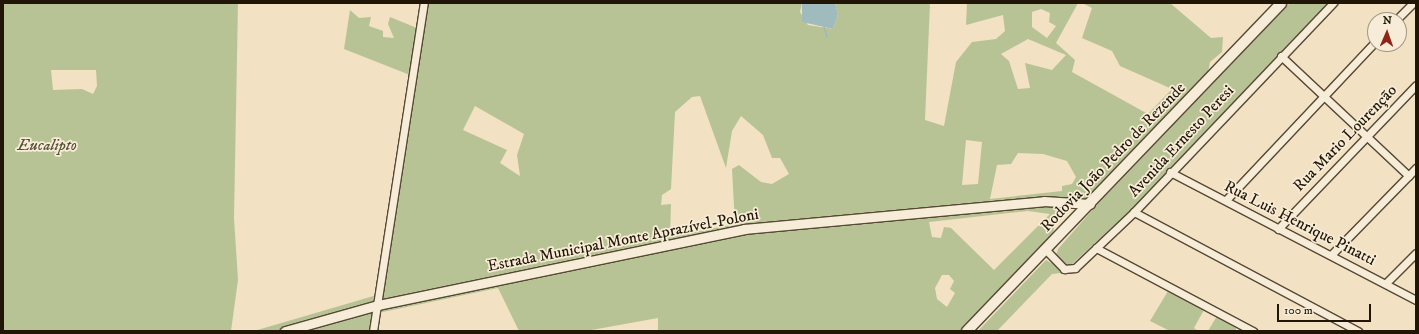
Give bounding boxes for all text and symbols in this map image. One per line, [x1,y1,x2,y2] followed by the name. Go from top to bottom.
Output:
[1367,12,1407,52] north arrow
[1383,14,1392,28] text: N
[1037,78,1189,236] street label: Rodovia João Pedro de Rezende
[1124,81,1238,201] street label: Avenida Ernesto Peresi
[1289,81,1401,195] street label: Rua Mario Lourenção
[17,135,77,155] park label: Eucalipto
[1221,176,1379,270] street label: Rua Luis Henrique Pinatti
[486,204,760,276] street label: Estrada Municipal Monte Aprazível-Poloni
[1279,296,1373,322] scale bar
[1284,303,1313,318] text: 100 m

